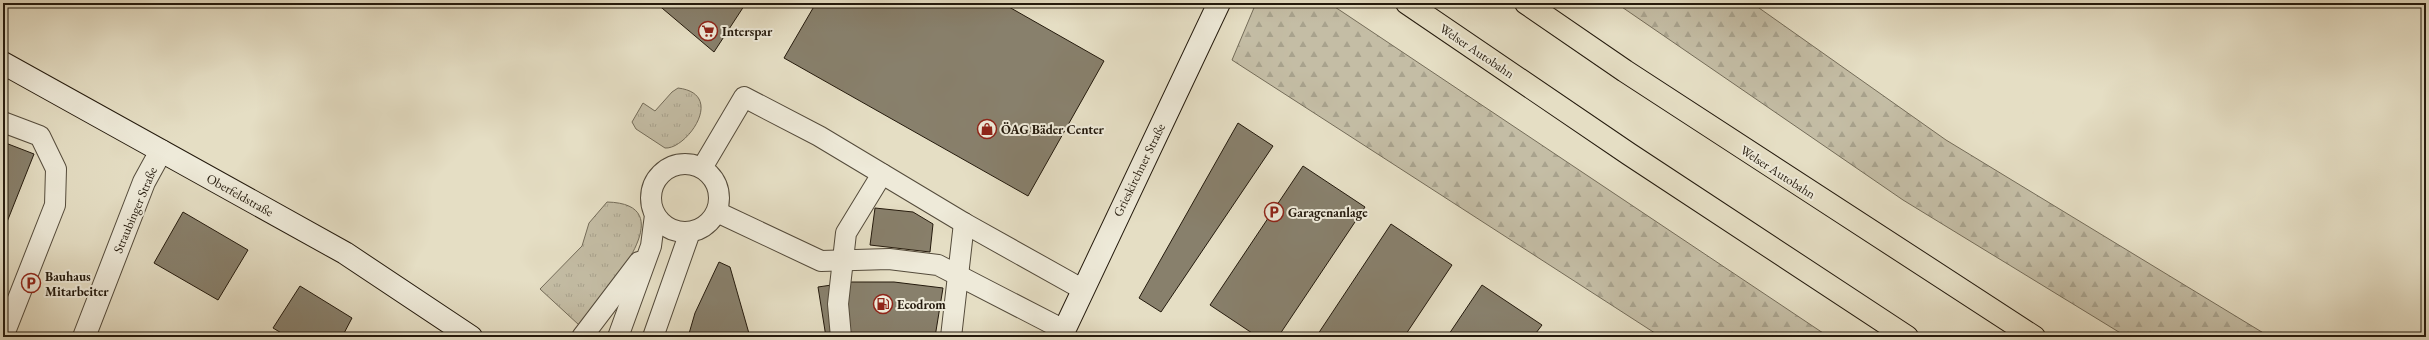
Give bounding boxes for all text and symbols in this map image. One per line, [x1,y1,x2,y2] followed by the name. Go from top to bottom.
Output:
[697,20,719,42] supermarket icon: Interspar
[1436,20,1518,82] street label: Welser Autobahn
[722,23,773,40] place label: Interspar
[976,118,998,140] shop icon: ÖAG Bäder Center
[1109,120,1169,220] street label: Grieskirchner Straße
[1001,121,1105,138] place label: ÖAG Bäder Center
[1737,141,1819,203] street label: Welser Autobahn
[109,164,161,256] street label: Straubinger Straße
[203,170,277,220] street label: Oberfeldstraße
[1263,201,1285,223] parking icon: Garagenanlage
[1288,204,1368,221] place label: Garagenanlage
[45,268,109,300] place label: Bauhaus Mitarbeiter
[20,272,42,294] parking icon: Bauhaus Mitarbeiter
[872,293,894,315] fuel station icon: Ecodrom
[897,296,946,313] place label: Ecodrom

